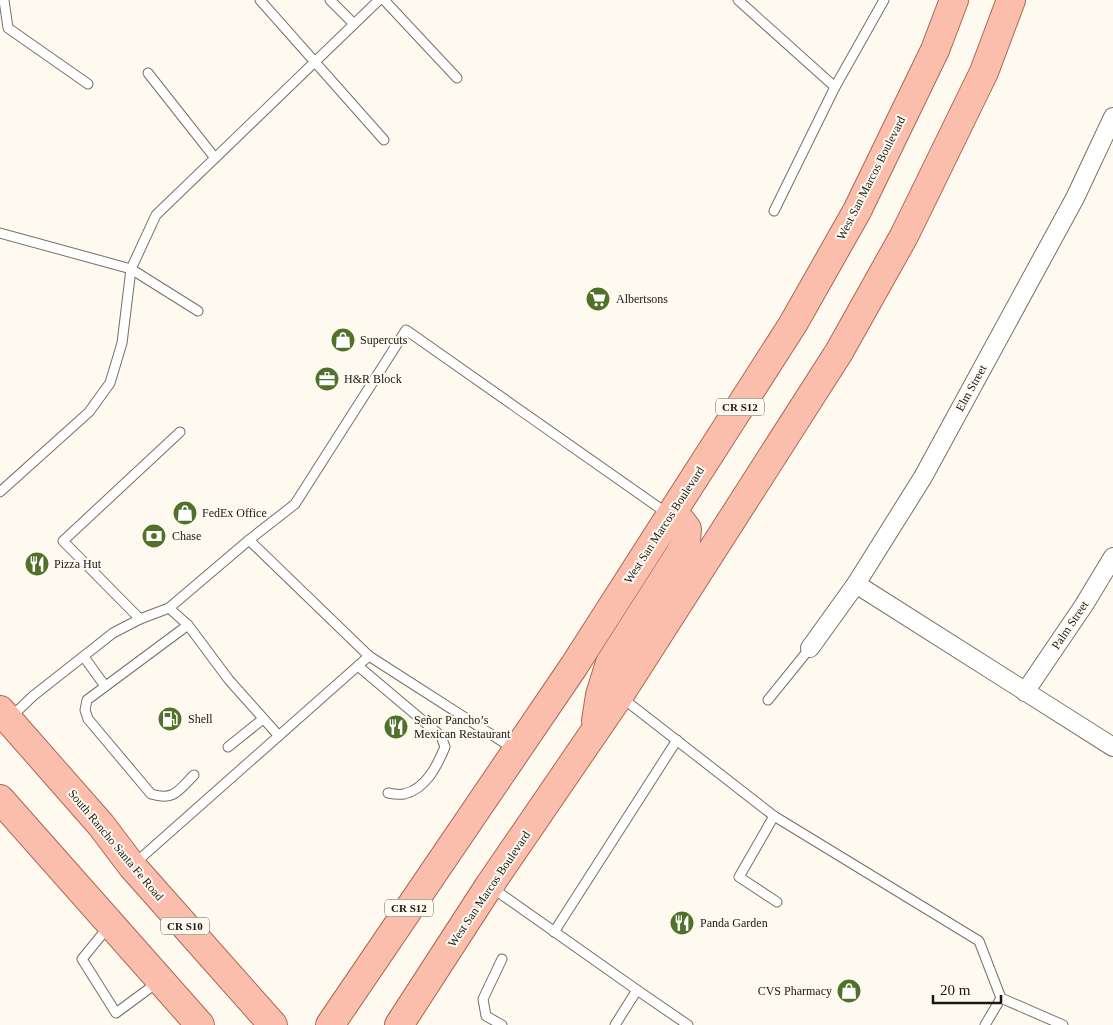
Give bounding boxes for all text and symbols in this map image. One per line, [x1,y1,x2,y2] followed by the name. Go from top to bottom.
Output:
[834,114,908,242] street label: West San Marcos Boulevard
[585,286,611,312] supermarket icon: Albertsons
[616,292,668,306] place label: Albertsons
[330,327,356,353] shop icon: Supercuts
[360,333,408,347] place label: Supercuts
[953,362,990,414] street label: Elm Street
[314,366,340,392] office icon: H&R Block
[344,372,402,386] place label: H&R Block
[716,398,764,416] road number: CR S12
[621,464,707,586] street label: West San Marcos Boulevard
[172,500,198,526] shop icon: FedEx Office
[202,506,267,520] place label: FedEx Office
[141,523,167,549] bank icon: Chase
[172,529,201,543] place label: Chase
[24,551,50,577] restaurant icon: Pizza Hut
[54,557,102,571] place label: Pizza Hut
[1049,597,1092,652] street label: Palm Street
[157,706,183,732] fuel station icon: Shell
[188,712,213,726] place label: Shell
[414,713,511,741] place label: Señor Pancho’s Mexican Restaurant
[383,714,409,740] restaurant icon: Señor Pancho’s Mexican Restaurant
[65,787,167,903] street label: South Rancho Santa Fe Road
[445,828,533,950] street label: West San Marcos Boulevard
[385,900,433,916] road number: CR S12
[669,910,695,936] restaurant icon: Panda Garden
[700,916,768,930] place label: Panda Garden
[161,918,209,934] road number: CR S10
[933,972,1000,1004] scale bar
[836,978,862,1004] shop icon: CVS Pharmacy
[940,982,971,998] text: 20 m
[758,984,832,998] place label: CVS Pharmacy

